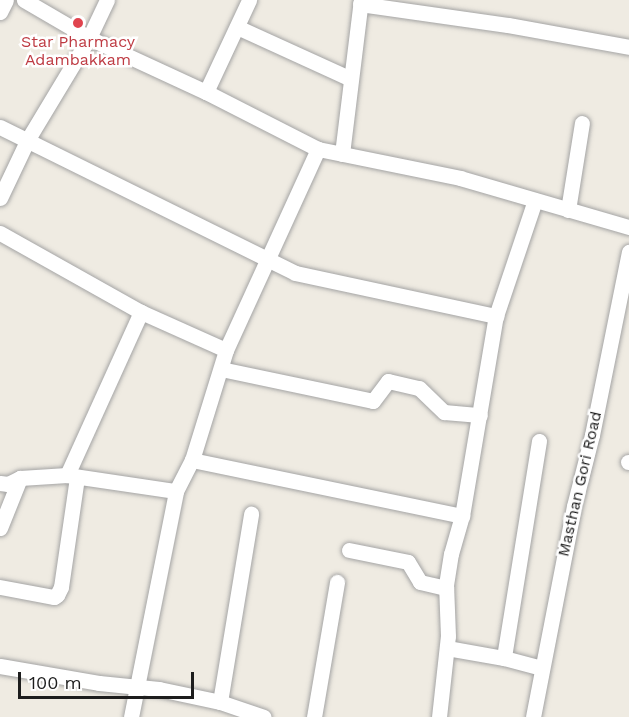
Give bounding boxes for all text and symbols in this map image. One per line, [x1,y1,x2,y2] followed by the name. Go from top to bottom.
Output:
[71,16,85,30] marker: Star Pharmacy Adambakkam
[21,32,135,70] place label: Star Pharmacy Adambakkam
[554,409,606,559] street label: Masthan Gori Road
[21,660,196,698] scale bar
[29,672,82,693] text: 100 m

